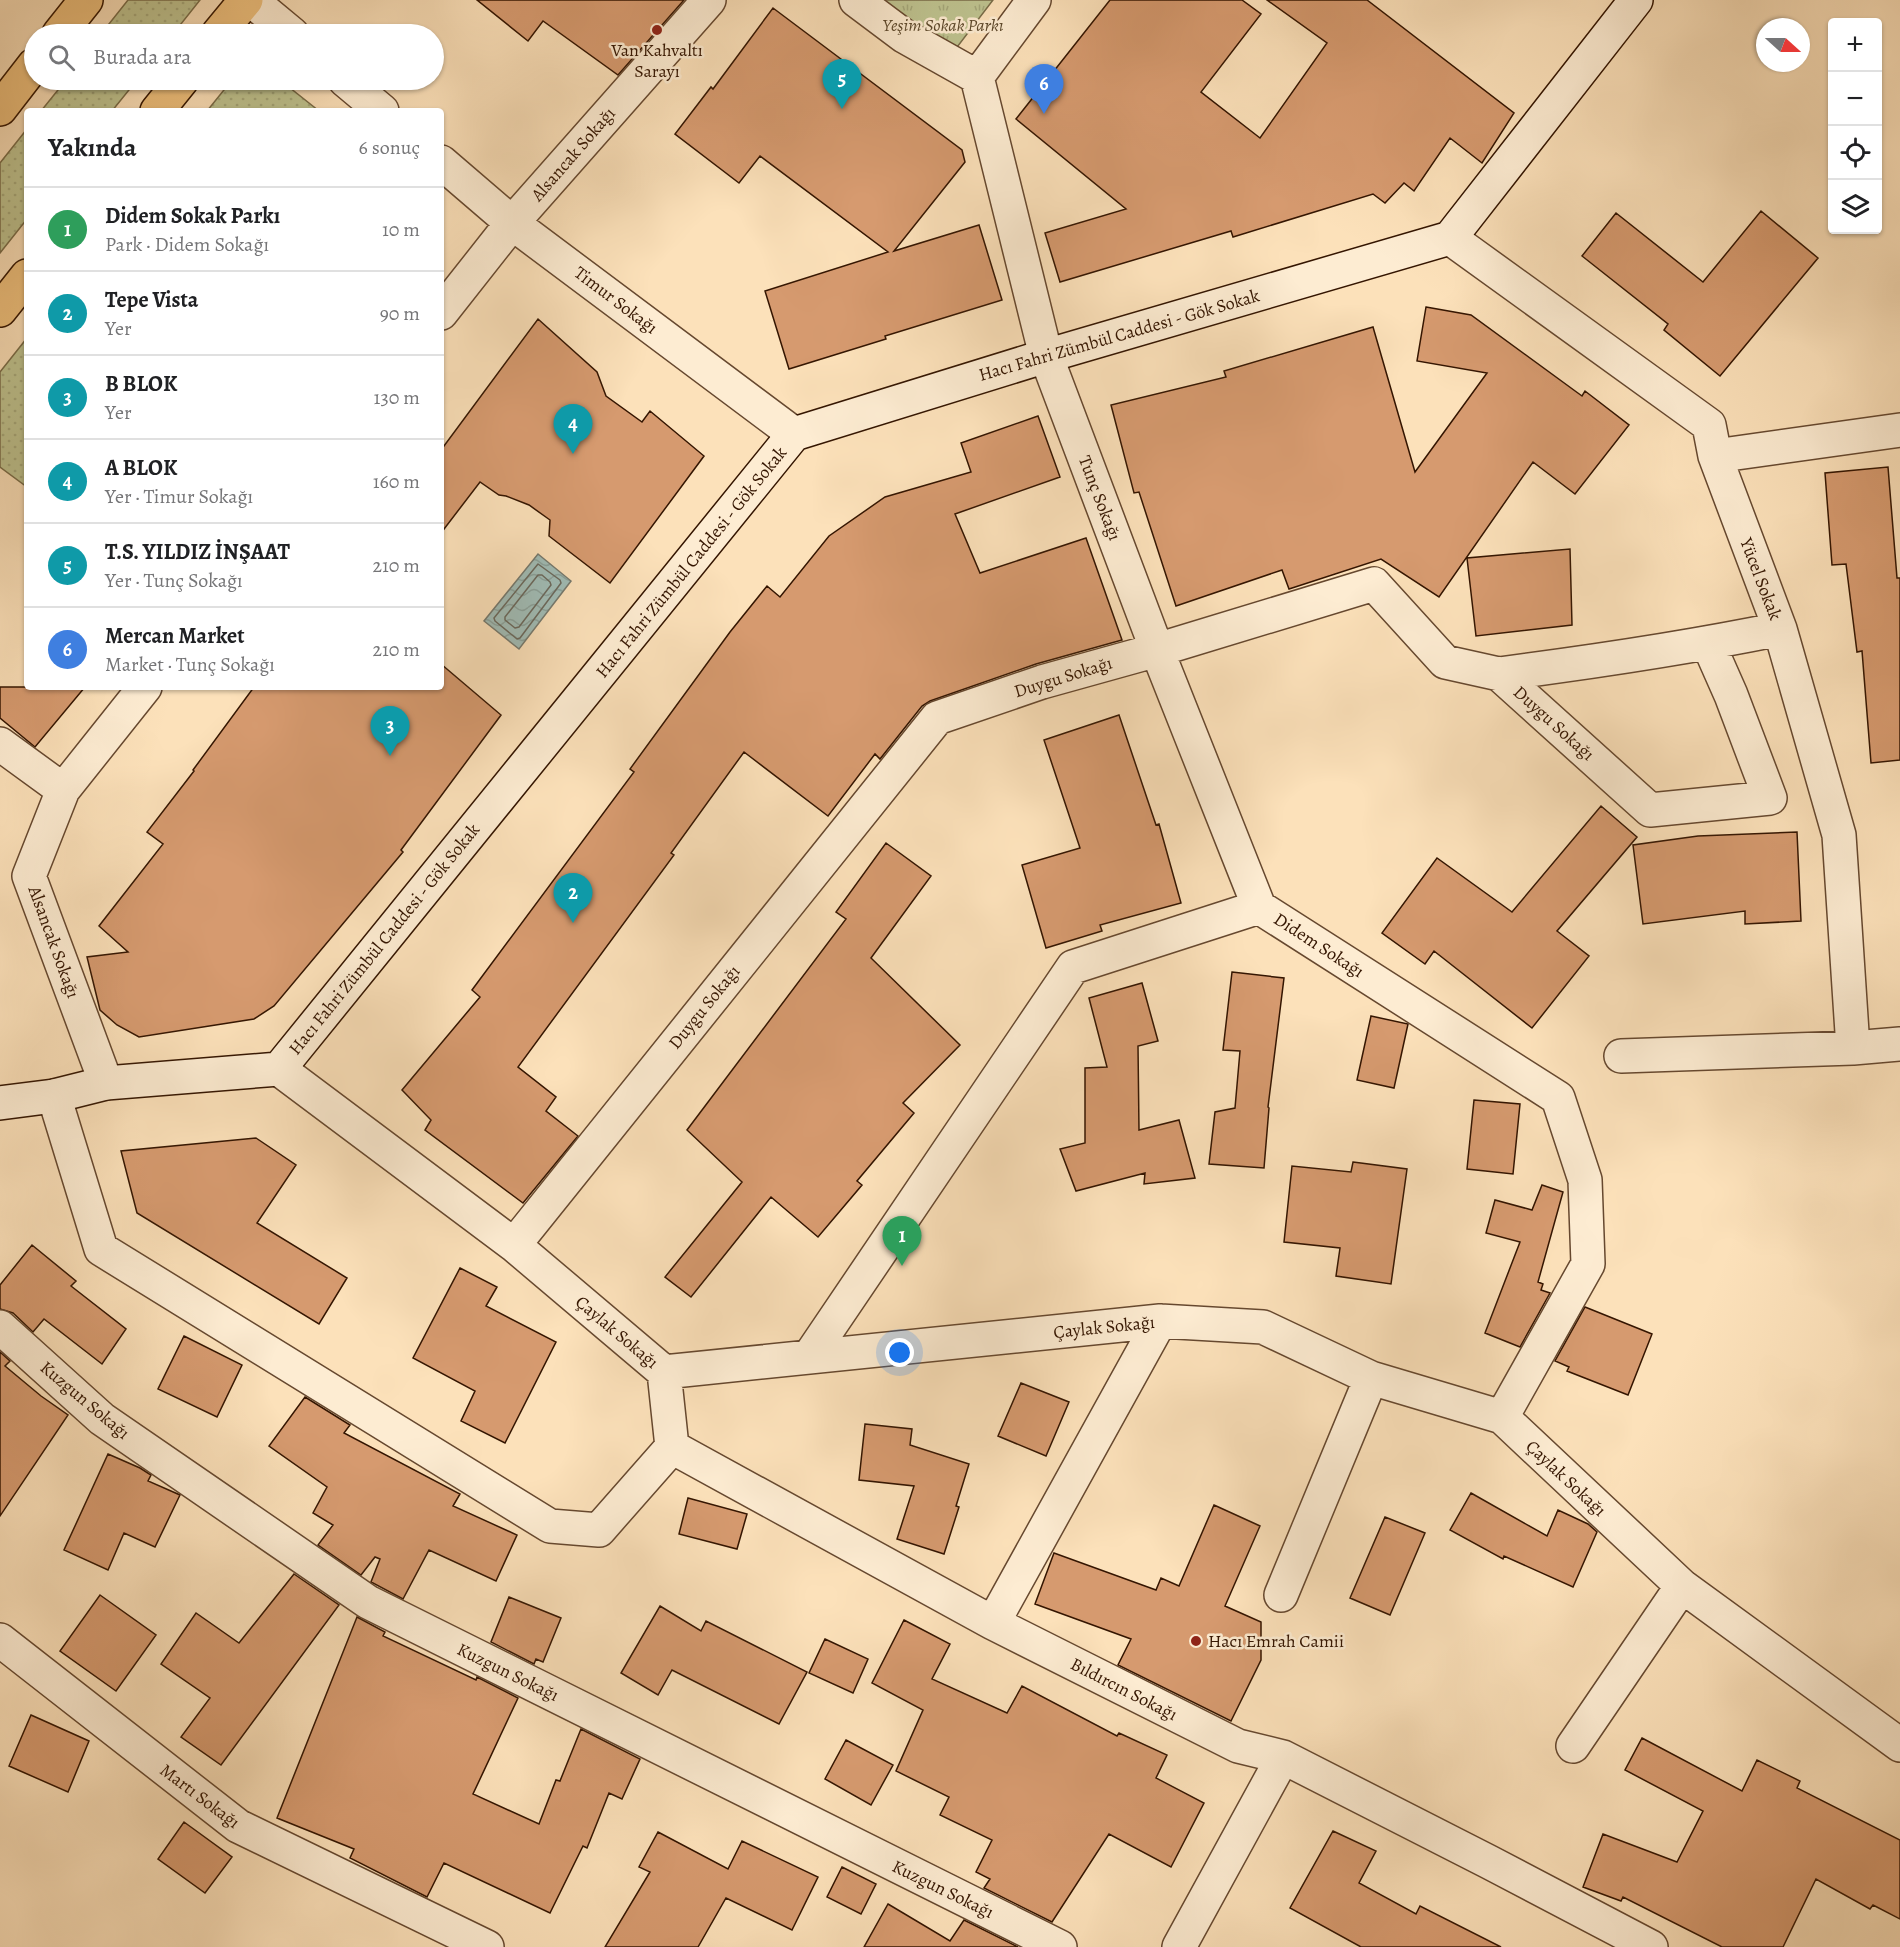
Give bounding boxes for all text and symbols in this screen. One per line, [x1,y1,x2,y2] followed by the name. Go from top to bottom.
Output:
[882,13,1004,37] park label: Yeşim Sokak Parkı
[1756,18,1810,72] north arrow
[1828,18,1882,234] map controls
[1828,18,1882,72] button: +
[650,23,664,37] marker: Van Kahvaltı Sarayı
[24,24,444,90] search box
[610,38,703,83] place label: Van Kahvaltı Sarayı
[45,41,78,74] icon: search
[93,42,192,72] text: Burada ara
[822,60,862,109] pin: 5
[1024,64,1064,114] pin: 6
[1828,72,1882,126] button: −
[525,102,621,207] street label: Alsancak Sokağı
[1828,126,1882,180] button: locate
[48,130,137,165] text: Yakında
[359,134,420,161] text: 6 sonuç
[1828,180,1882,234] button: layers
[105,201,280,231] text: Didem Sokak Parkı
[64,216,71,243] text: 1
[382,216,420,243] text: 10 m
[105,231,269,258] text: Park · Didem Sokağı
[569,261,663,339] street label: Timur Sokağı
[976,283,1262,387] street label: Hacı Fahri Zümbül Caddesi - Gök Sokak
[105,285,198,315] text: Tepe Vista
[63,300,72,327] text: 2
[380,300,420,327] text: 90 m
[105,315,132,342] text: Yer
[105,369,177,399] text: B BLOK
[63,384,72,411] text: 3
[374,384,420,411] text: 130 m
[105,399,132,426] text: Yer
[554,404,592,454] pin: 4
[590,441,792,683] street label: Hacı Fahri Zümbül Caddesi - Gök Sokak
[1073,452,1127,544] street label: Tunç Sokağı
[105,453,177,483] text: A BLOK
[63,468,72,495] text: 4
[373,468,420,495] text: 160 m
[105,483,253,510] text: Yer · Timur Sokağı
[1734,533,1788,624] street label: Yücel Sokak
[105,537,290,567] text: T.S. YILDIZ İNŞAAT
[63,552,72,579] text: 5
[372,552,420,579] text: 210 m
[105,567,243,594] text: Yer · Tunç Sokağı
[105,621,244,651] text: Mercan Market
[63,636,72,663] text: 6
[372,636,420,663] text: 210 m
[105,651,275,678] text: Market · Tunç Sokağı
[1011,651,1115,703] street label: Duygu Sokağı
[1508,680,1600,766] street label: Duygu Sokağı
[370,706,410,756] pin: 3
[283,818,485,1060] street label: Hacı Fahri Zümbül Caddesi - Gök Sokak
[554,874,592,923] pin: 2
[22,882,85,1001] street label: Alsancak Sokağı
[1269,907,1369,983] street label: Didem Sokağı
[663,960,745,1054] street label: Duygu Sokağı
[882,1216,922,1266] pin: 1
[570,1290,664,1374] street label: Çaylak Sokağı
[1052,1310,1156,1344] street label: Çaylak Sokağı
[885,1338,914,1367] your location
[35,1355,135,1445] street label: Kuzgun Sokağı
[1521,1434,1611,1522] street label: Çaylak Sokağı
[1208,1629,1344,1653] place label: Hacı Emrah Camii
[1189,1634,1203,1648] marker: Hacı Emrah Camii
[453,1637,563,1707] street label: Kuzgun Sokağı
[1066,1652,1182,1726] street label: Bıldırcın Sokağı
[155,1758,245,1834] street label: Martı Sokağı
[888,1854,998,1924] street label: Kuzgun Sokağı

